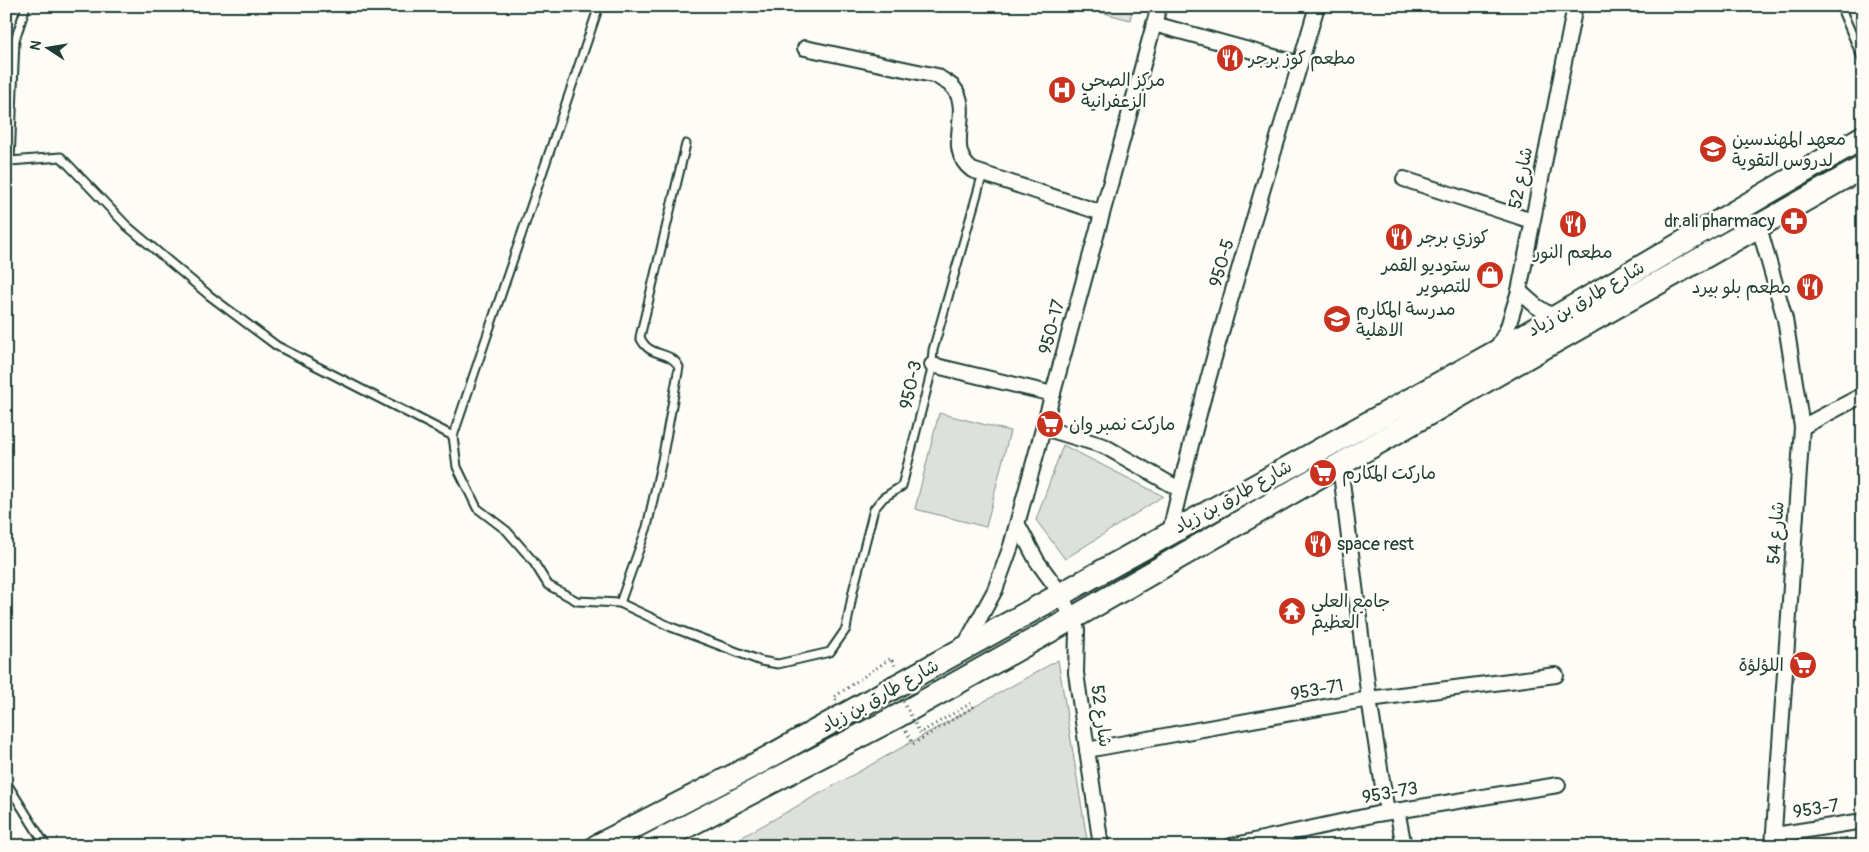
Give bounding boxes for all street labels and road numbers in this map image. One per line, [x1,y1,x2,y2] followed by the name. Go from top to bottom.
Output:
[1504,145,1538,211] street label: شارع 52
[1204,236,1240,290] street label: 950-5
[1523,256,1649,342] street label: شارع طارق بن زياد
[1034,297,1070,357] street label: 950-17
[895,359,927,411] street label: 950-3
[1170,455,1296,539] street label: شارع طارق بن زياد
[1762,501,1790,565] street label: شارع 54
[817,654,943,738] street label: شارع طارق بن زياد
[1289,674,1345,706] street label: 953-71
[1085,683,1117,749] street label: شارع 52
[1360,777,1420,809] street label: 953-73
[1791,794,1841,824] street label: 953-7

